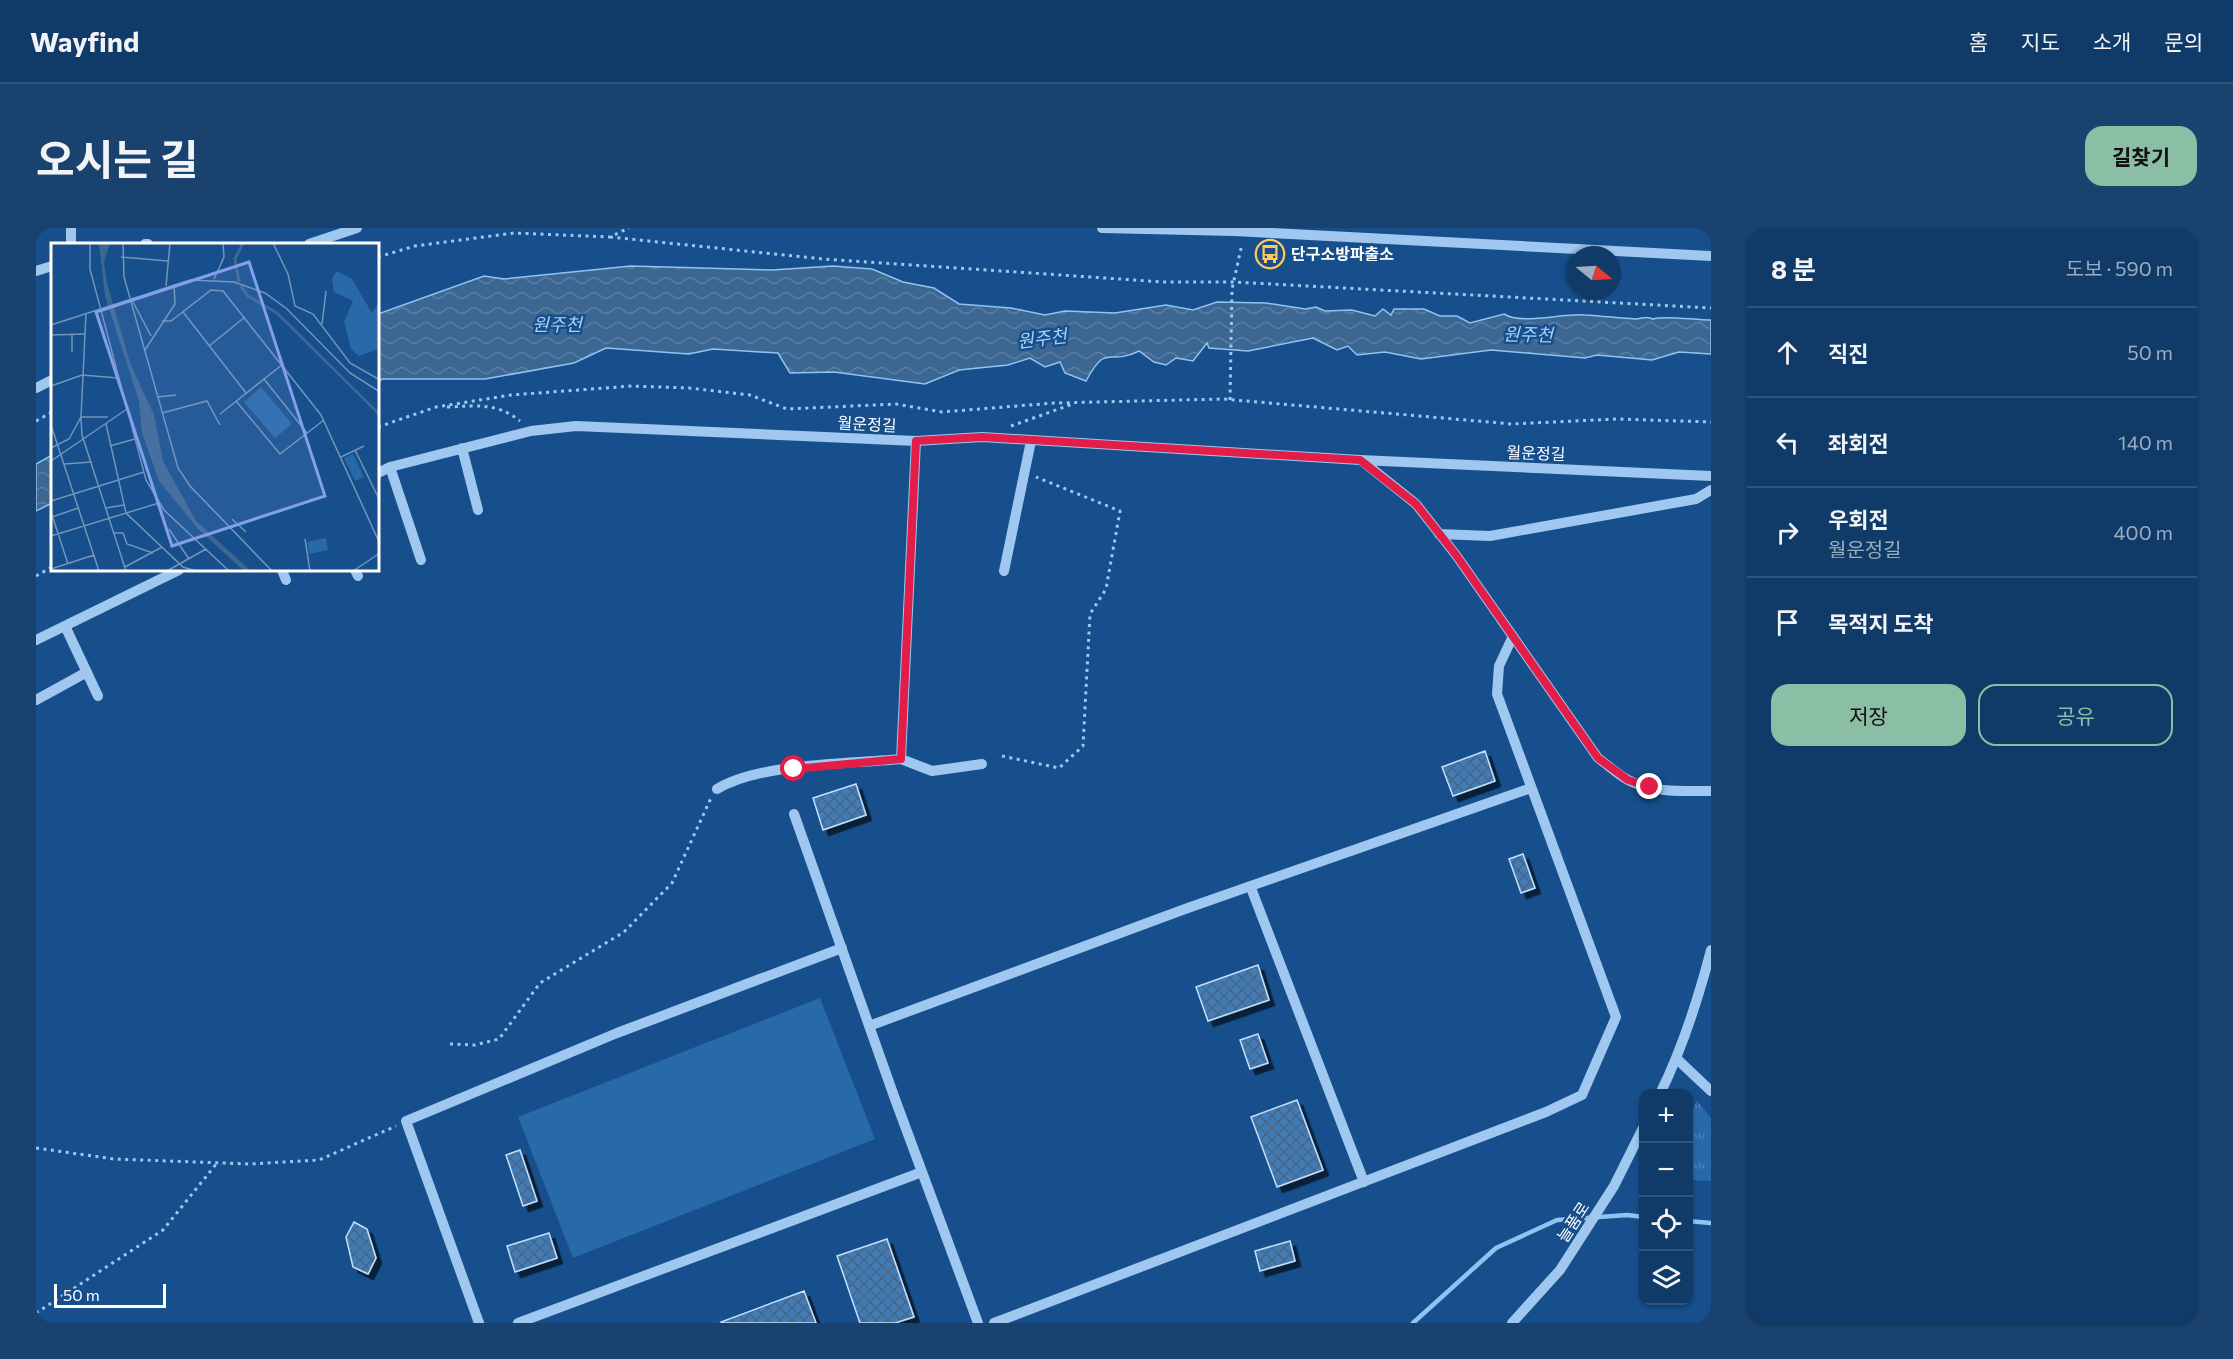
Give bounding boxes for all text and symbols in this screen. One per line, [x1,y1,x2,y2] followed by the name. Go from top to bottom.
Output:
[30,24,139,58] text: Wayfind
[1969,29,1988,54] text: 홈
[2021,29,2060,54] text: 지도
[2093,29,2131,54] text: 소개
[2164,29,2203,54] text: 문의
[2085,126,2197,186] button: 길찾기
[36,132,199,184] text: 오시는 길
[1254,238,1286,270] bus stop icon: 단구소방파출소
[51,243,380,572] inset map
[1291,244,1394,263] place label: 단구소방파출소
[1567,246,1621,300] north arrow
[1771,253,1816,284] text: 8 분
[2066,256,2173,280] text: 도보 · 590 m
[532,313,584,335] water label: 원주천
[1503,323,1555,345] water label: 원주천
[1016,324,1070,352] water label: 원주천
[1771,336,1804,369] icon: ahead
[1828,340,1868,367] text: 직진
[2127,340,2173,364] text: 50 m
[837,412,897,435] street label: 월운정길
[1771,426,1804,459] icon: left
[1828,430,1889,457] text: 좌회전
[2118,430,2173,454] text: 140 m
[1506,442,1566,463] street label: 월운정길
[1828,506,1889,533] text: 우회전
[1771,516,1804,549] icon: right
[2114,520,2173,544] text: 400 m
[1828,537,1902,561] text: 월운정길
[1771,606,1804,639] icon: arrive
[1828,610,1933,637] text: 목적지 도착
[1771,684,1966,746] button: 저장
[1978,684,2173,746] button: 공유
[780,755,806,781] route start
[1636,773,1662,799] route end
[1639,1089,1693,1305] map controls
[1639,1089,1693,1143] button: +
[1639,1143,1693,1197] button: −
[1639,1197,1693,1251] button: locate
[1553,1198,1593,1245] street label: 늘품로
[1639,1251,1693,1305] button: layers
[54,1281,166,1308] scale bar
[63,1285,100,1304] text: 50 m

